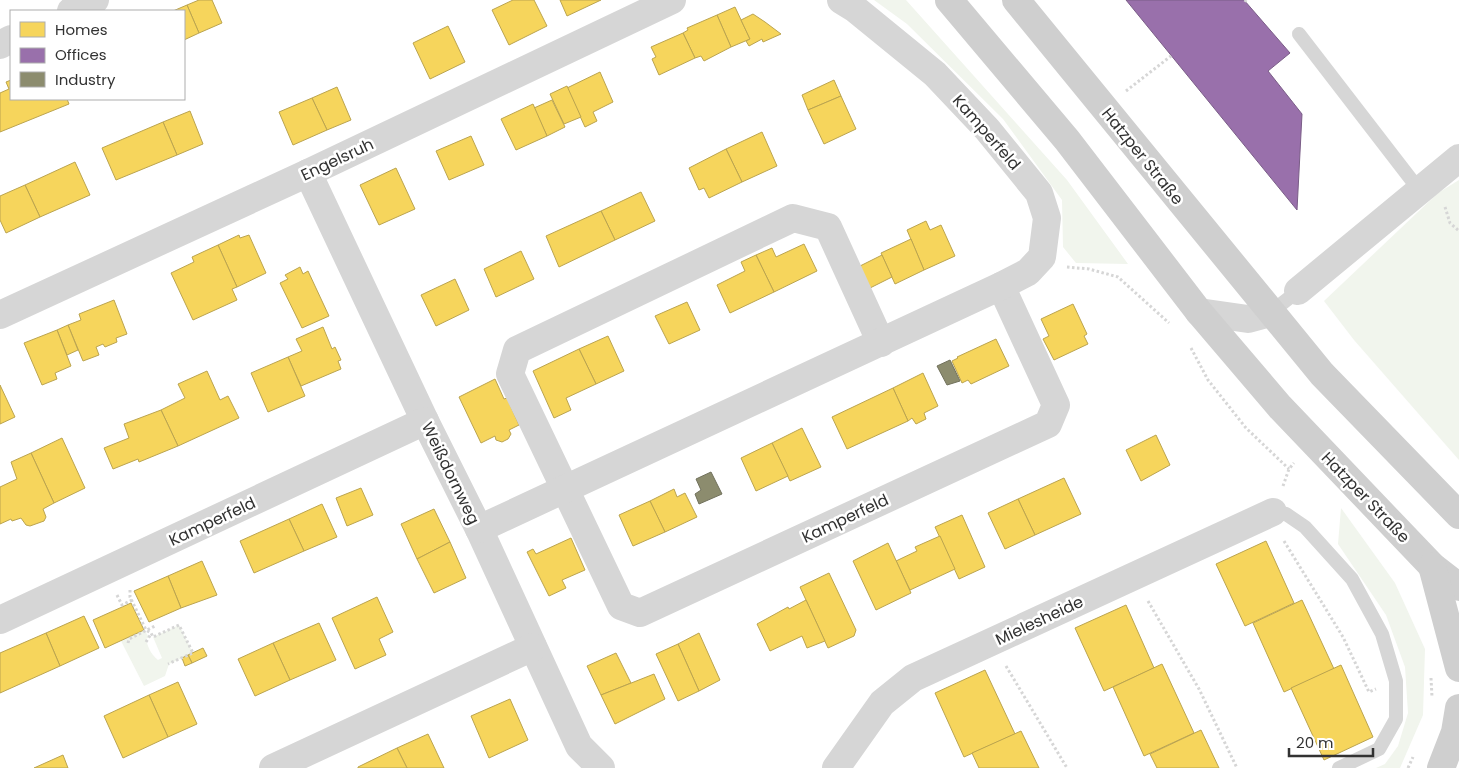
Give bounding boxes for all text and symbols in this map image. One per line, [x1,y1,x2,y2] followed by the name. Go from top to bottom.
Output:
[10,10,185,100] legend
[55,19,108,40] text: Homes
[55,44,107,65] text: Offices
[55,69,116,90] text: Industry
[947,89,1026,175] street label: Kamperfeld
[1096,103,1189,210] street label: Hatzper Straße
[297,133,377,186] street label: Engelsruh
[416,418,485,528] street label: Weißdornweg
[1316,447,1415,548] street label: Hatzper Straße
[798,488,892,549] street label: Kamperfeld
[165,491,259,552] street label: Kamperfeld
[991,590,1087,651] street label: Mielesheide
[1289,726,1373,758] scale bar
[1296,732,1334,753] text: 20 m

